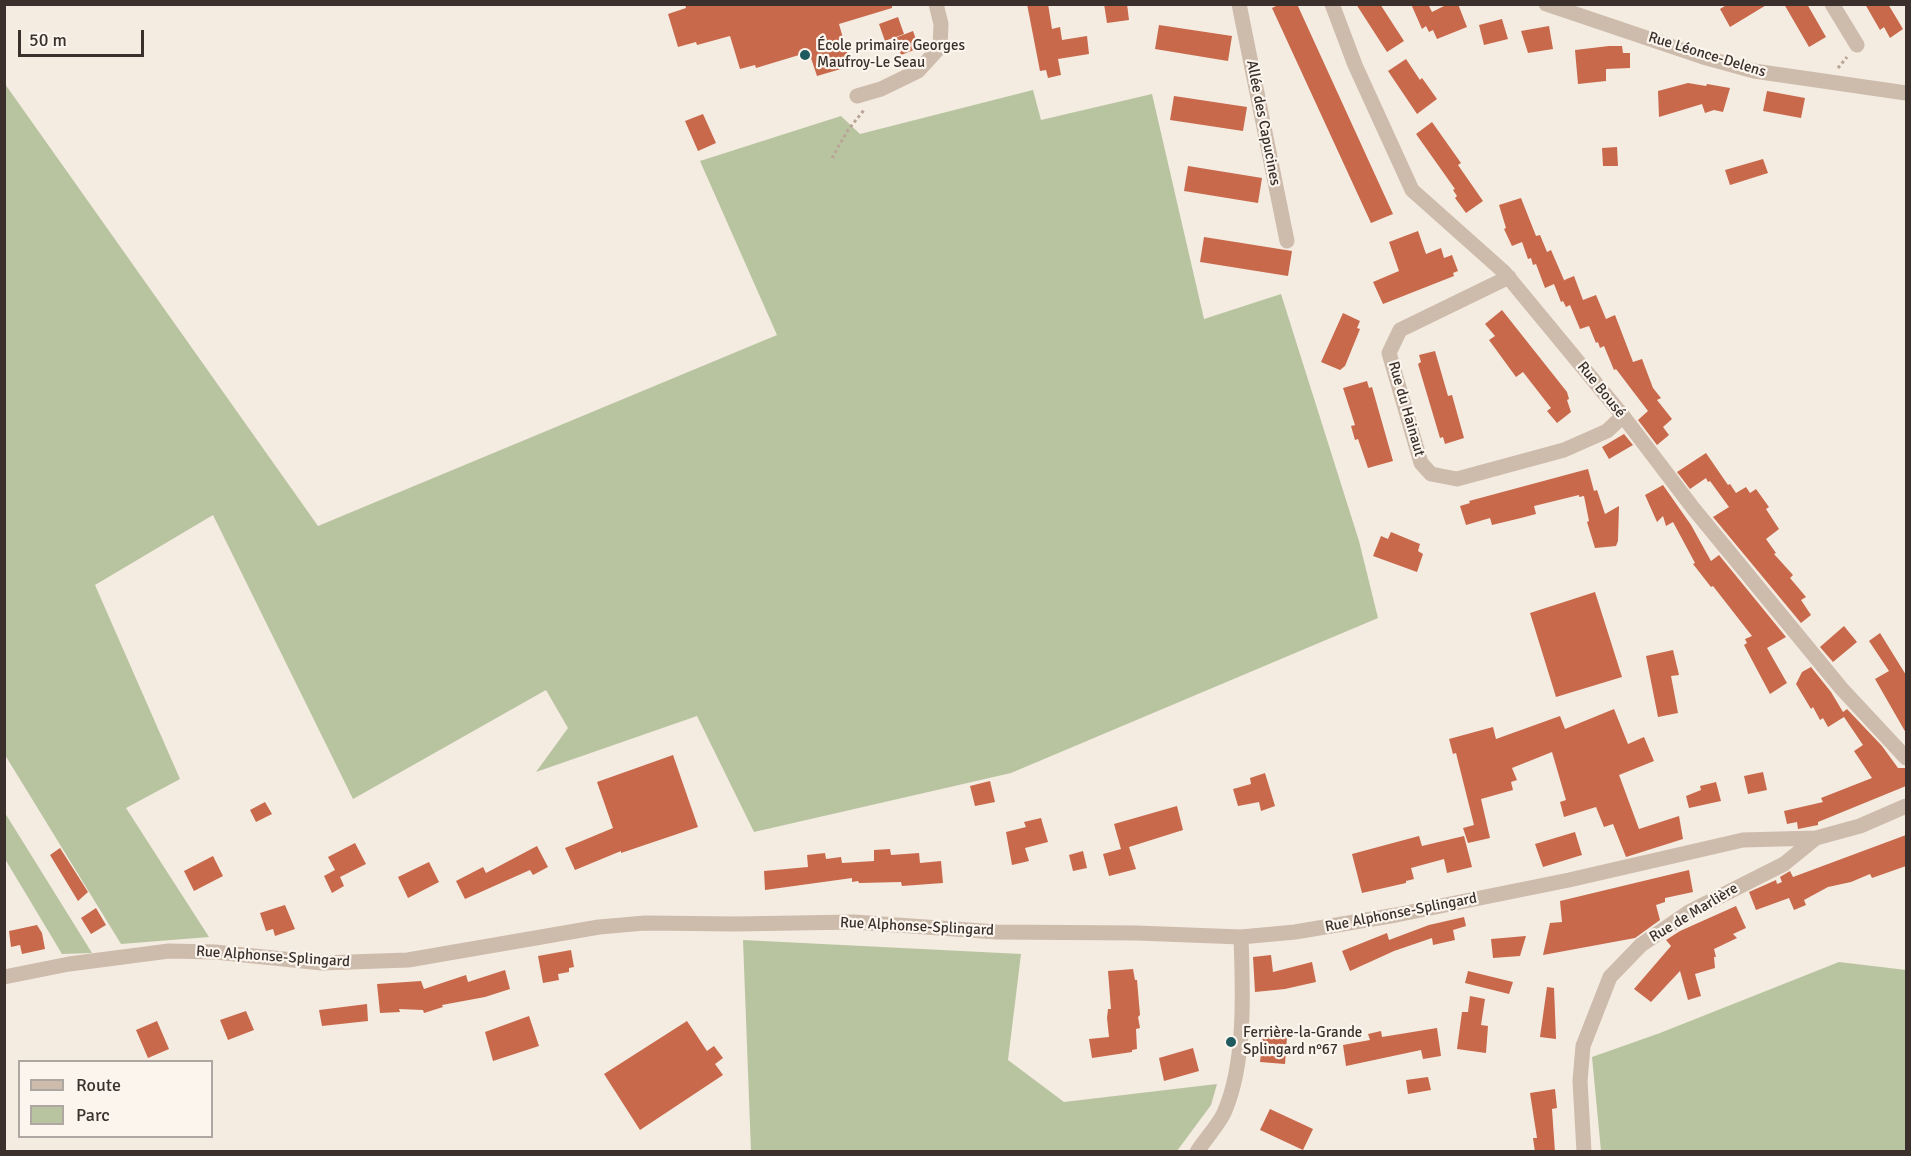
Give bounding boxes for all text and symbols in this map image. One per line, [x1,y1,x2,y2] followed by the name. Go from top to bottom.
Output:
[21,18,147,56] scale bar
[29,29,67,51] text: 50 m
[1646,29,1768,81] street label: Rue Léonce-Delens
[817,37,965,72] place label: École primaire Georges Maufroy-Le Seau
[798,48,812,62] marker: École primaire Georges Maufroy-Le Seau
[1242,59,1284,187] street label: Allée des Capucines
[1573,358,1629,422] street label: Rue Bousé
[1384,359,1428,459] street label: Rue du Hainaut
[1646,879,1742,947] street label: Rue de Marlière
[1324,889,1478,937] street label: Rue Alphonse-Splingard
[840,914,994,940] street label: Rue Alphonse-Splingard
[195,943,351,971] street label: Rue Alphonse-Splingard
[1243,1024,1362,1059] place label: Ferrière-la-Grande Splingard n°67
[1224,1035,1238,1049] marker: Ferrière-la-Grande Splingard n°67
[18,1060,213,1138] legend
[76,1074,121,1096] text: Route
[76,1104,110,1126] text: Parc

